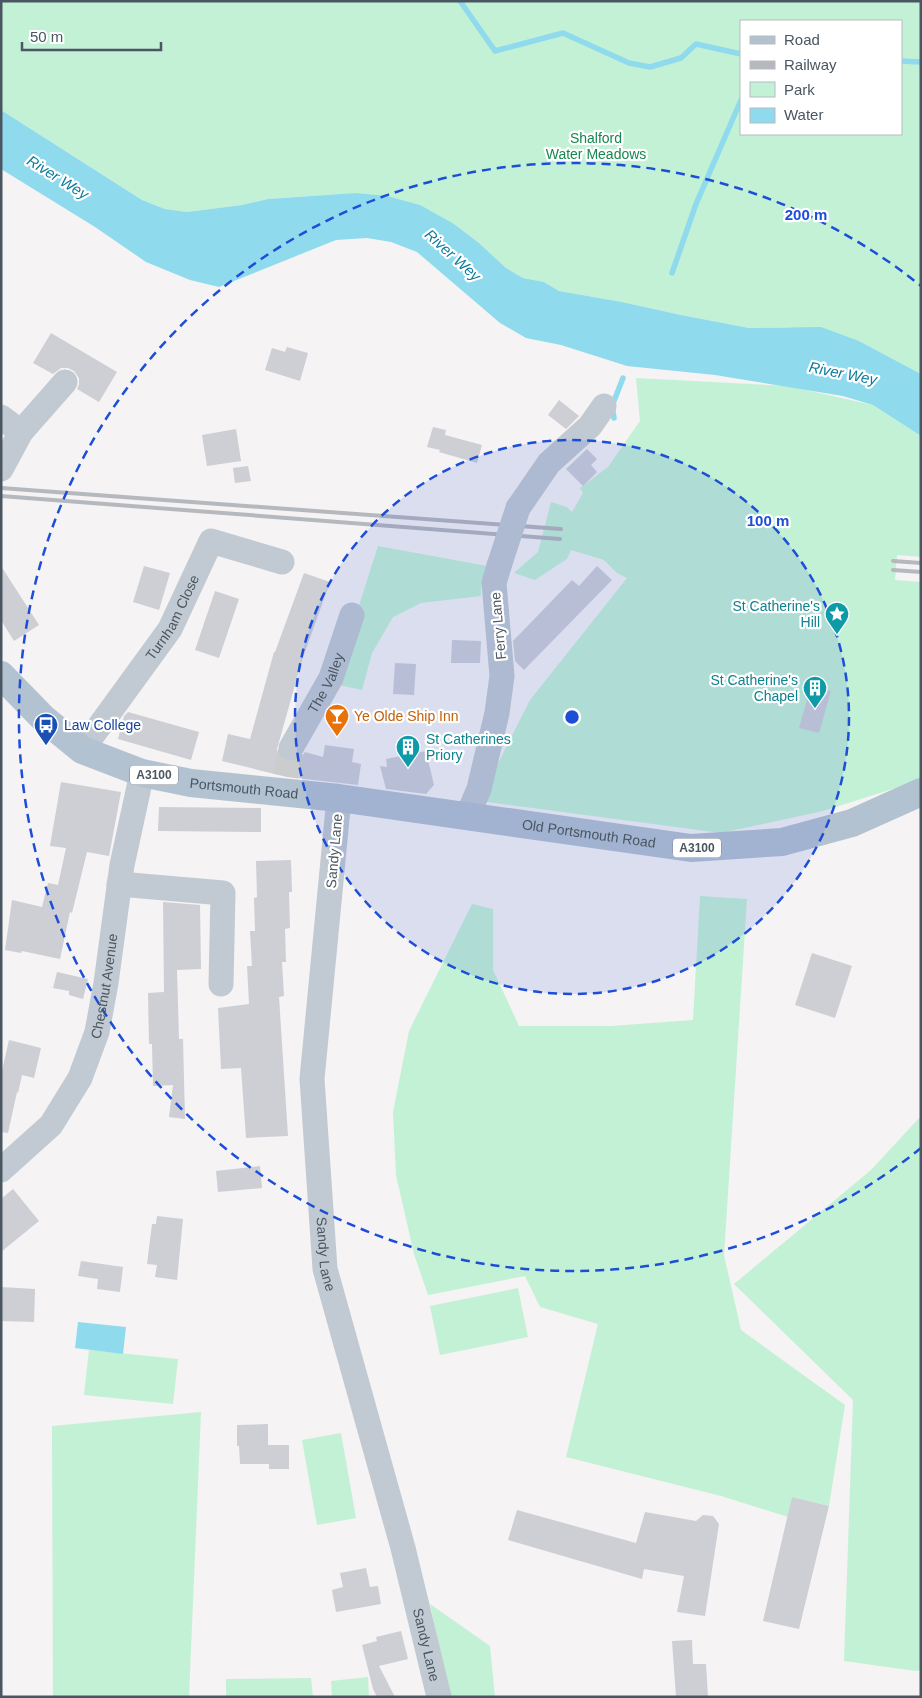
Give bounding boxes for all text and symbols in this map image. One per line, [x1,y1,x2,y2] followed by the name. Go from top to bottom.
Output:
[22,20,161,52] scale bar
[740,20,902,135] legend
[30,28,63,45] text: 50 m
[784,31,820,48] text: Road
[784,56,837,73] text: Railway
[784,81,815,98] text: Park
[784,106,823,123] text: Water
[546,130,646,162] park label: Shalford Water Meadows
[24,152,93,203] water label: River Wey
[785,206,827,223] text: 200 m
[422,226,485,285] water label: River Wey
[808,358,880,388] water label: River Wey
[747,512,789,529] text: 100 m
[142,572,202,663] street label: Turnham Close
[487,591,509,660] street label: Ferry Lane
[733,598,820,630] place label: St Catherine's Hill
[824,601,850,635] place icon: St Catherine's Hill
[305,651,347,716] street label: The Valley
[711,672,798,704] place label: St Catherine's Chapel
[802,675,828,709] building icon: St Catherine's Chapel
[324,703,350,737] bar icon: Ye Olde Ship Inn
[354,708,459,724] place label: Ye Olde Ship Inn
[563,708,581,726] centre of rings
[33,712,59,746] bus stop icon: Law College
[64,717,141,733] place label: Law College
[426,731,511,763] place label: St Catherines Priory
[395,734,421,768] building icon: St Catherines Priory
[130,766,178,784] road number: A3100
[189,775,299,802] street label: Portsmouth Road
[323,813,345,889] street label: Sandy Lane
[521,816,657,851] street label: Old Portsmouth Road
[673,838,721,858] road number: A3100
[87,932,121,1041] street label: Chestnut Avenue
[313,1216,339,1293] street label: Sandy Lane
[410,1607,443,1683] street label: Sandy Lane

